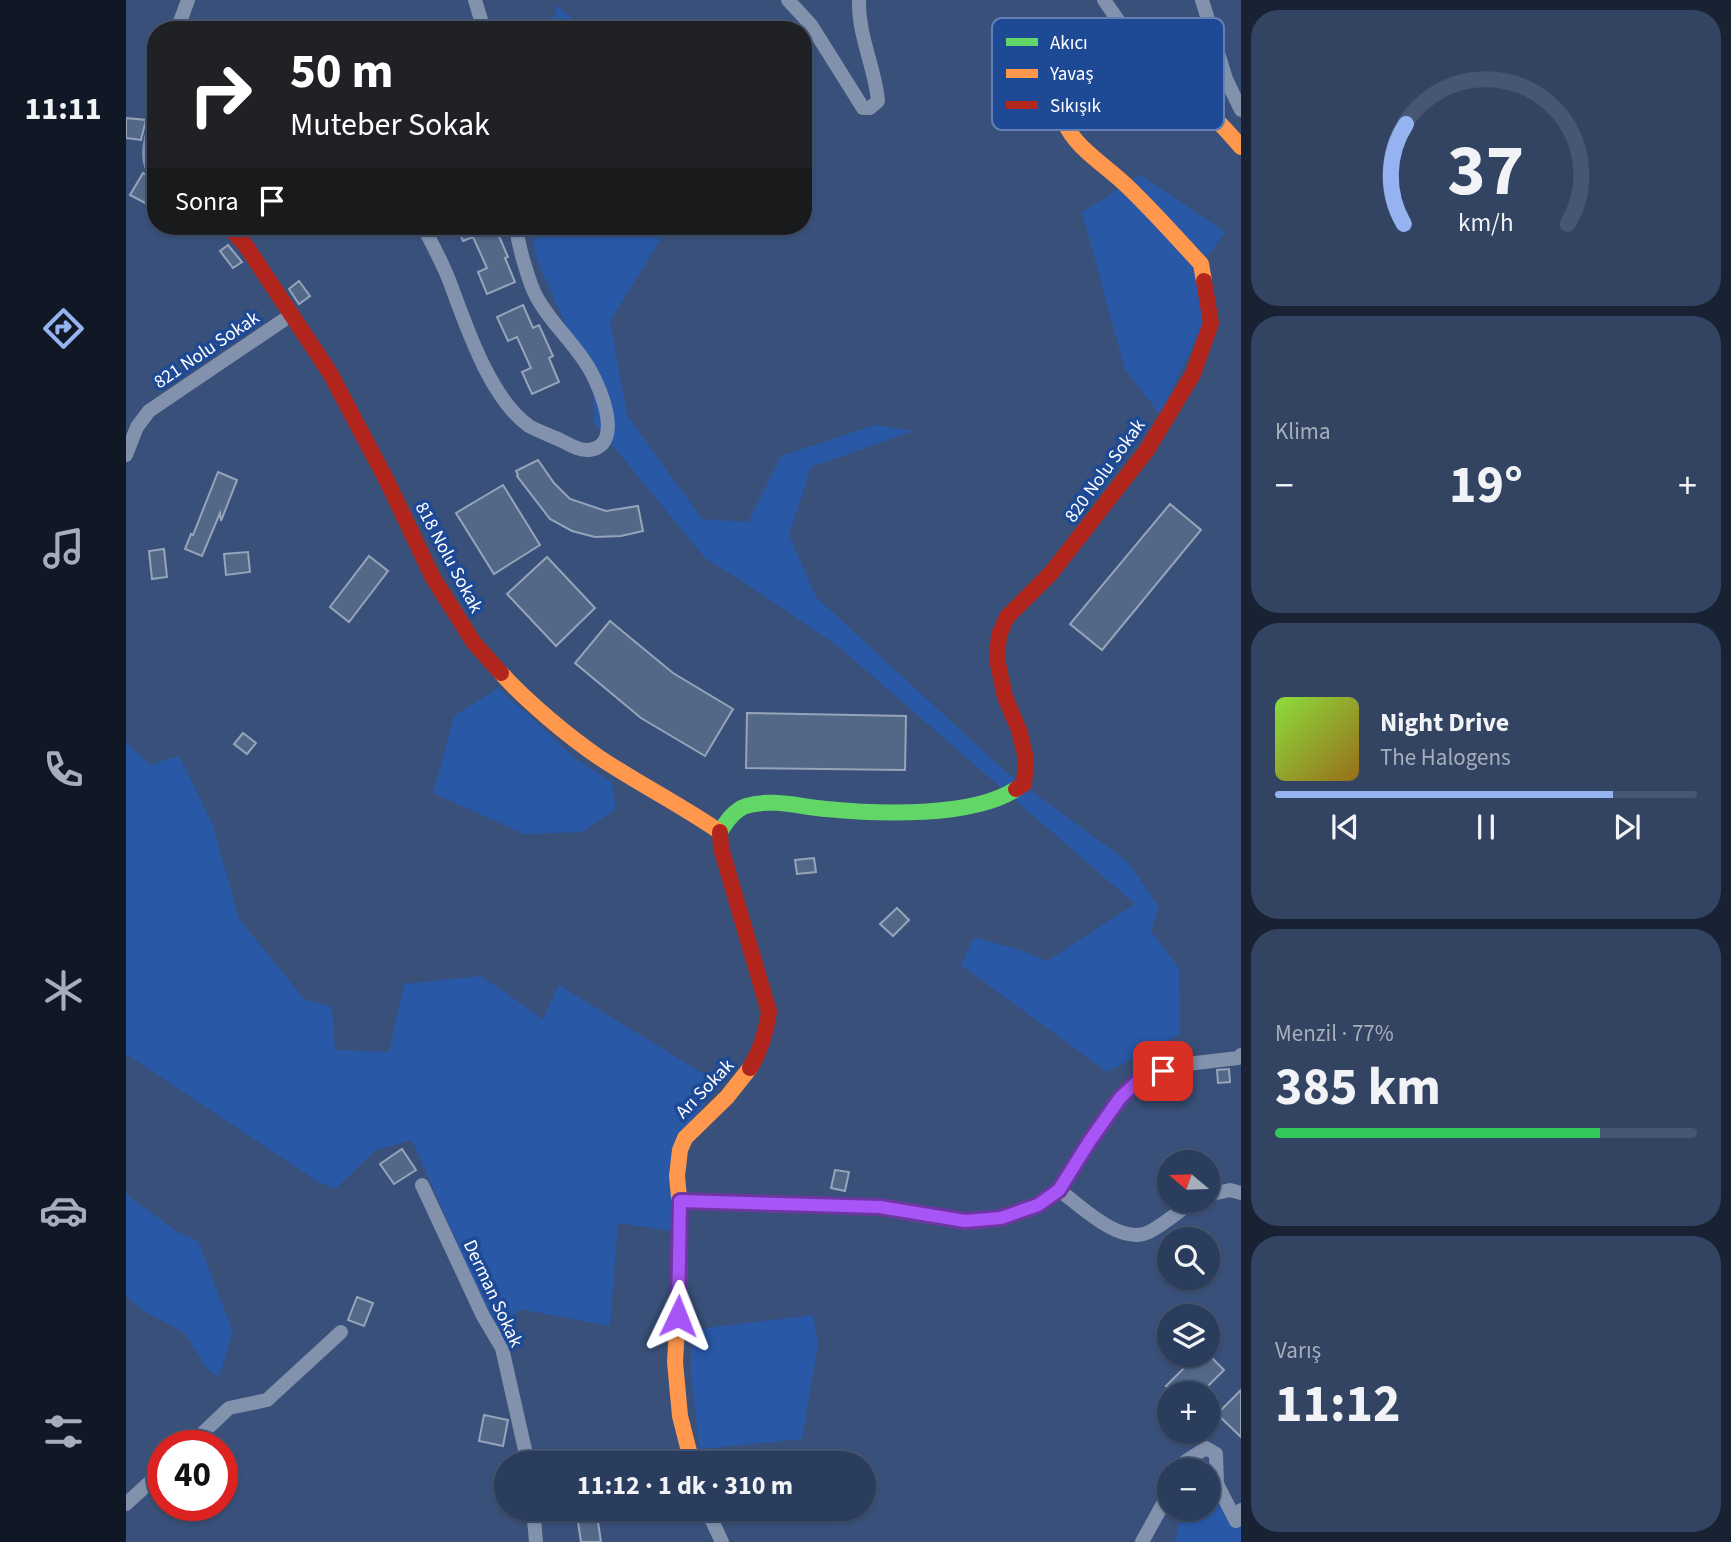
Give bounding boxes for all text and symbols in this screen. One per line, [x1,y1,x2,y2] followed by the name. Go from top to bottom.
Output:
[992,18,1224,130] legend
[1050,30,1088,57] text: Akıcı
[290,37,394,107] text: 50 m
[175,49,266,140] icon: right
[1049,61,1093,88] text: Yavaş
[24,86,102,132] text: 11:11
[1050,93,1102,120] text: Sıkışık
[290,102,490,148] text: Muteber Sokak
[1448,120,1524,224] text: 37
[253,182,291,220] icon: arrive
[175,183,239,220] text: Sonra
[1458,205,1514,241] text: km/h
[39,304,88,353] icon: directions
[149,305,266,396] street label: 821 Nolu Sokak
[1058,413,1152,528] street label: 820 Nolu Sokak
[1275,415,1331,448] text: Klima
[1449,449,1523,523] text: 19°
[1275,459,1294,513] text: −
[1678,459,1697,513] text: +
[408,497,490,619] street label: 818 Nolu Sokak
[39,524,88,573] icon: music
[1380,704,1509,741] text: Night Drive
[1380,741,1511,774] text: The Halogens
[39,745,88,794] icon: phone
[1326,808,1364,846] icon: previous
[1467,808,1505,846] icon: pause
[1608,808,1646,846] icon: next
[39,966,88,1015] icon: climate
[1275,1017,1394,1050] text: Menzil · 77%
[1133,1041,1193,1101] pin
[1275,1051,1441,1125] text: 385 km
[1144,1052,1182,1090] icon: arrive
[670,1053,741,1125] street label: Arı Sokak
[1157,1150,1220,1213] north arrow
[1157,1150,1220,1521] map controls
[39,1186,88,1235] icon: car
[1157,1227,1220,1290] button: search
[456,1235,530,1352] street label: Derman Sokak
[641,1279,715,1353] position arrow
[1157,1304,1220,1367] button: layers
[1275,1334,1321,1367] text: Varış
[1275,1368,1400,1442] text: 11:12
[1157,1381,1220,1444] button: +
[39,1407,88,1456] icon: filters
[147,1430,238,1521] speed limit sign: 40
[1157,1458,1220,1521] button: −
[577,1467,793,1504] text: 11:12 · 1 dk · 310 m

